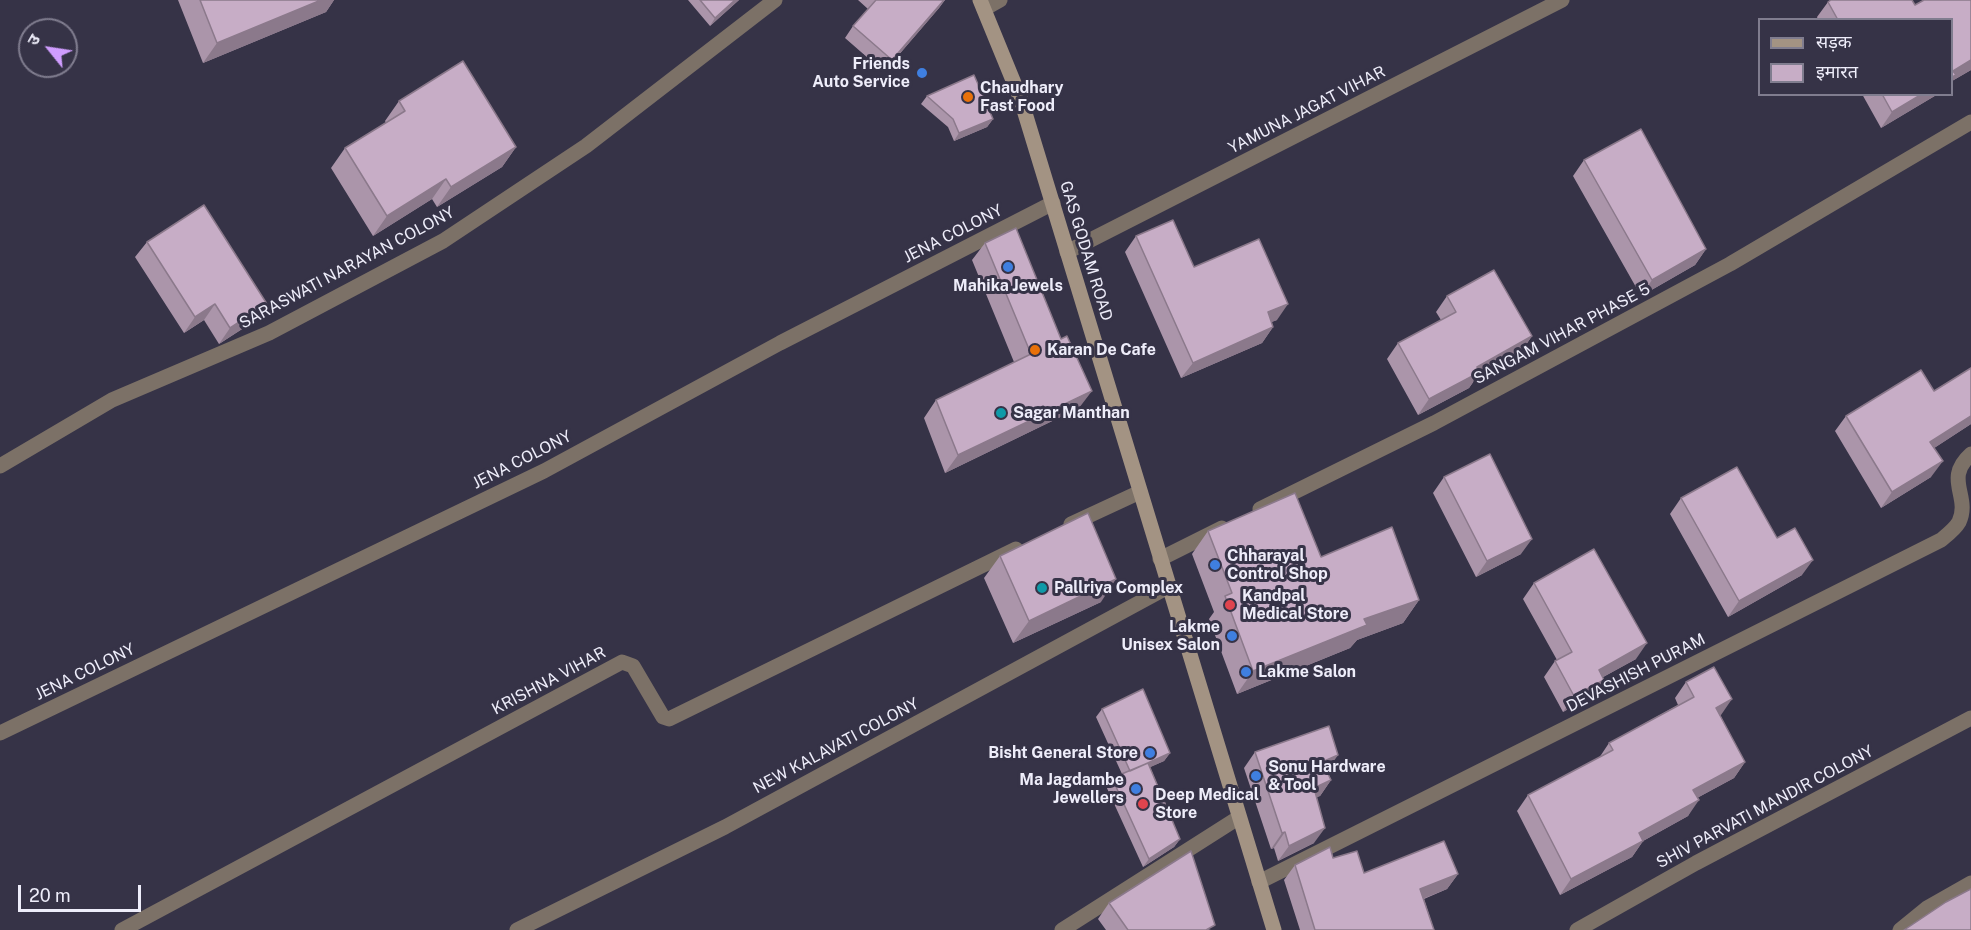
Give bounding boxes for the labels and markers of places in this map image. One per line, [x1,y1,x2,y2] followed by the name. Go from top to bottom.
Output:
[812,54,910,92] place label: Friends Auto Service
[915,66,929,80] marker: Friends Auto Service
[980,78,1064,116] place label: Chaudhary Fast Food
[961,90,975,104] marker: Chaudhary Fast Food
[1001,260,1015,274] marker: Mahika Jewels
[953,276,1063,296] place label: Mahika Jewels
[1047,340,1156,360] place label: Karan De Cafe
[1028,343,1042,357] marker: Karan De Cafe
[1013,403,1130,423] place label: Sagar Manthan
[994,406,1008,420] marker: Sagar Manthan
[1227,546,1328,584] place label: Chharayal Control Shop
[1208,558,1222,572] marker: Chharayal Control Shop
[1054,578,1183,598] place label: Pallriya Complex
[1035,581,1049,595] marker: Pallriya Complex
[1242,586,1349,624] place label: Kandpal Medical Store
[1223,598,1237,612] marker: Kandpal Medical Store
[1121,617,1220,655] place label: Lakme Unisex Salon
[1225,629,1239,643] marker: Lakme Unisex Salon
[1258,662,1356,682] place label: Lakme Salon
[1239,665,1253,679] marker: Lakme Salon
[988,743,1138,763] place label: Bisht General Store
[1143,746,1157,760] marker: Bisht General Store
[1268,757,1386,795] place label: Sonu Hardware & Tool
[1249,769,1263,783] marker: Sonu Hardware & Tool
[1019,770,1124,808] place label: Ma Jagdambe Jewellers
[1129,782,1143,796] marker: Ma Jagdambe Jewellers
[1155,785,1259,823] place label: Deep Medical Store
[1136,797,1150,811] marker: Deep Medical Store

